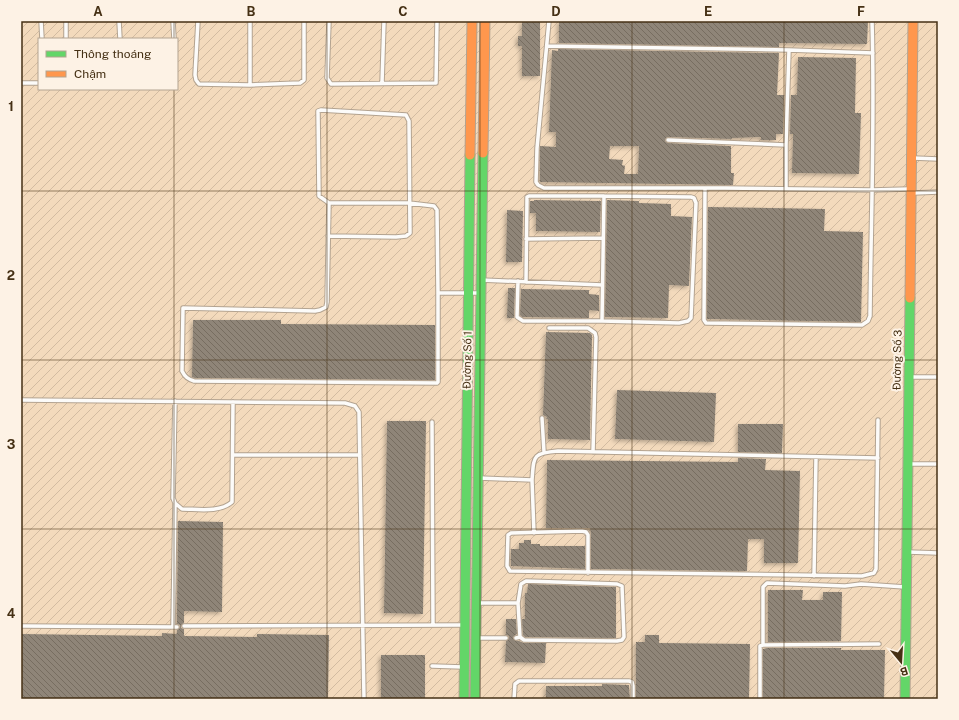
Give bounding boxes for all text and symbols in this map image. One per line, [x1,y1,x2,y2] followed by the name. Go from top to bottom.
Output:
[93,4,103,19] text: A
[247,4,256,19] text: B
[398,4,408,19] text: C
[551,4,561,19] text: D
[704,4,712,19] text: E
[857,4,865,19] text: F
[38,38,178,90] legend
[74,47,151,61] text: Thông thoáng
[74,67,106,81] text: Chậm
[8,99,14,114] text: 1
[7,268,15,283] text: 2
[890,330,904,390] street label: Đường Số 3
[460,331,474,389] street label: Đường Số 1
[7,437,16,452] text: 3
[7,606,16,621] text: 4
[881,642,921,682] north arrow
[898,665,910,679] text: B

